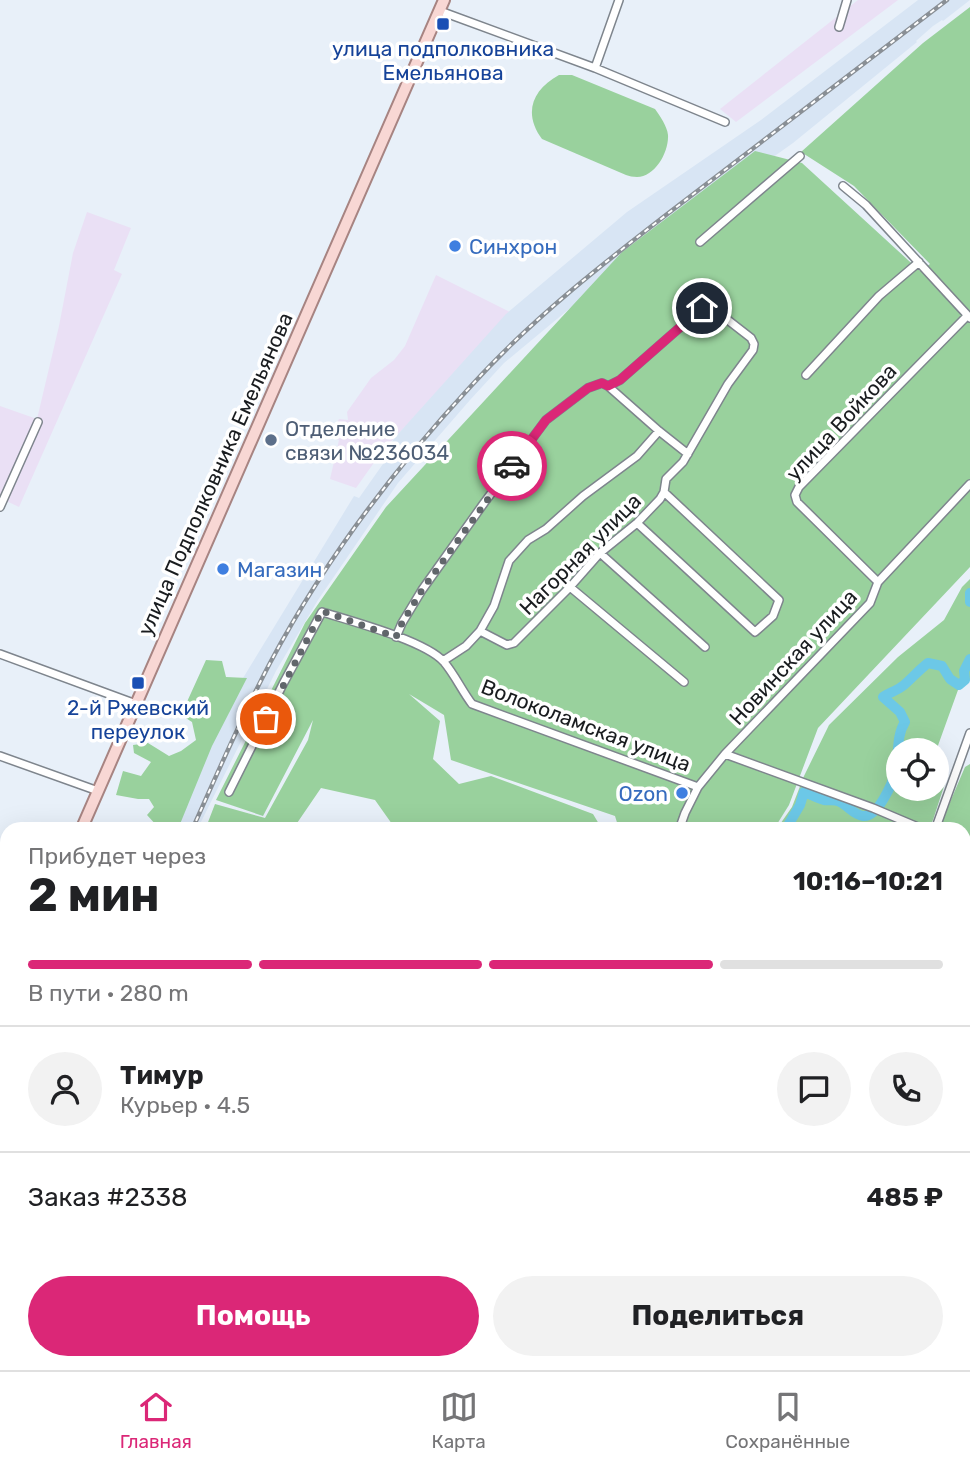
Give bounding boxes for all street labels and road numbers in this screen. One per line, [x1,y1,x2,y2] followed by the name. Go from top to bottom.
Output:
[132,309,298,639] street label: улица Подполковника Емельянова
[781,358,901,486] street label: улица Войкова
[514,488,646,620] street label: Нагорная улица
[724,584,862,730] street label: Новинская улица
[478,674,694,776] street label: Волоколамская улица

